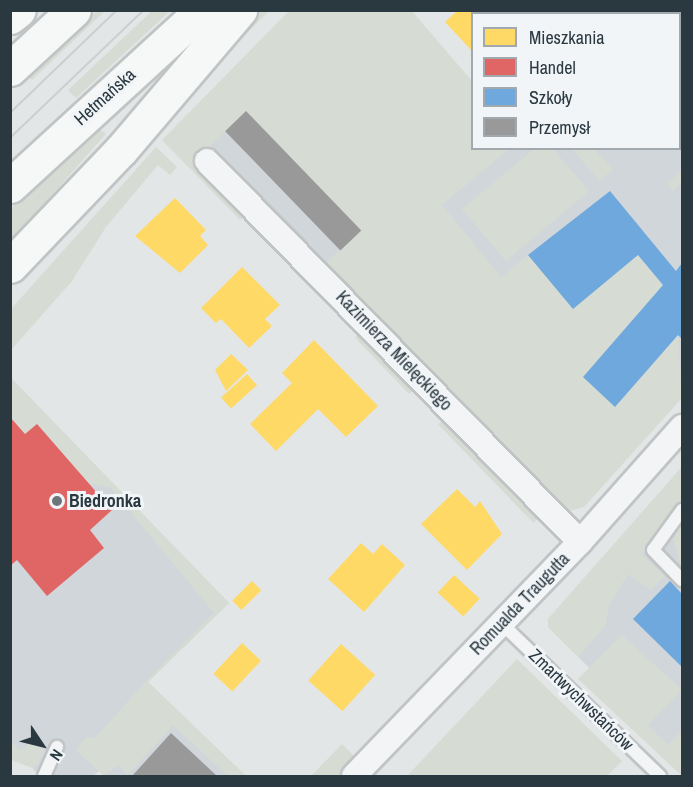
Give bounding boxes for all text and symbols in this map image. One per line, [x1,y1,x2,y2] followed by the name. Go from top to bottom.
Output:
[471,12,681,150] legend
[529,25,604,50] text: Mieszkania
[529,55,576,80] text: Handel
[70,64,140,130] street label: Hetmańska
[529,85,572,110] text: Szkoły
[529,115,590,140] text: Przemysł
[331,287,457,415] street label: Kazimierza Mielęckiego
[69,490,141,512] place label: Biedronka
[50,494,64,508] marker: Biedronka
[466,548,574,660] street label: Romualda Traugutta
[524,645,638,755] street label: Zmartwychwstańców
[12,715,72,775] north arrow
[45,745,68,766] text: N

